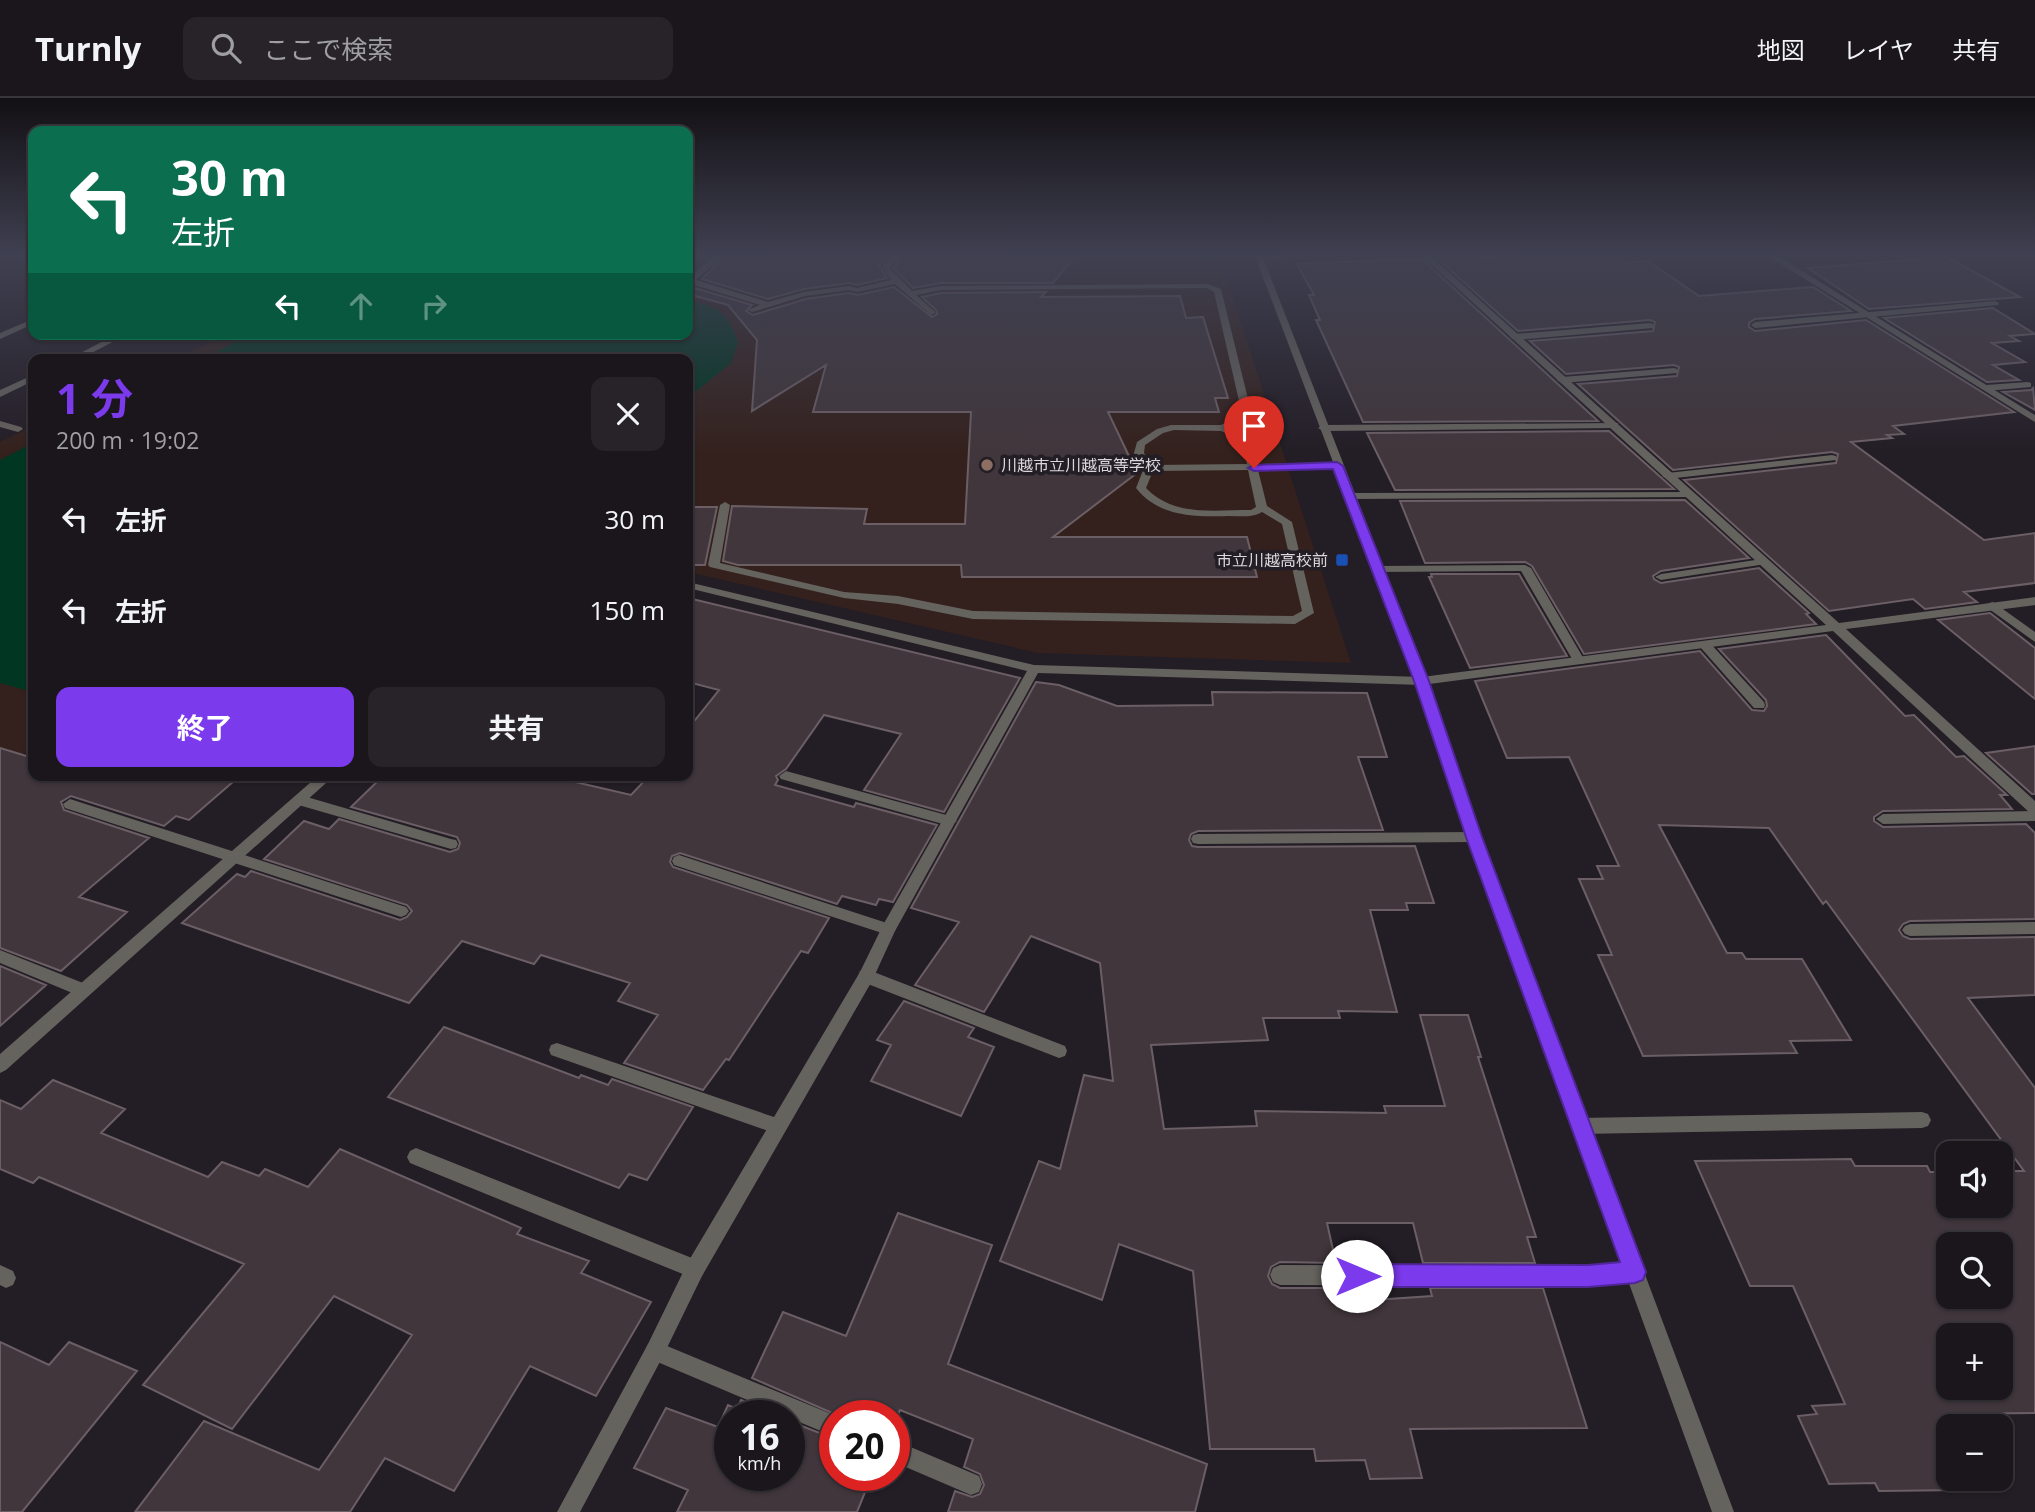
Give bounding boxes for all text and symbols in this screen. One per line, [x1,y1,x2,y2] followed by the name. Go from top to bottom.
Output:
[183,17,673,80] search box
[35,26,141,71] text: Turnly
[207,29,245,67] icon: search
[263,31,393,67] text: ここで検索
[1757,33,1805,66] text: 地図
[1843,33,1914,66] text: レイヤ
[1952,33,2000,66] text: 共有
[171,144,288,210] text: 30 m
[56,154,147,245] icon: left
[171,210,235,253] text: 左折
[269,287,307,325] icon: left
[342,287,380,325] icon: ahead
[415,287,453,325] icon: right
[56,369,133,426] text: 1 分
[591,377,665,451] button: close
[1224,396,1284,468] pin
[1235,407,1273,445] icon: arrive
[56,424,199,456] text: 200 m · 19:02
[1001,454,1161,476] place label: 川越市立川越高等学校
[979,457,995,473] marker: 川越市立川越高等学校
[56,500,94,538] icon: left
[604,501,665,537] text: 30 m
[115,502,167,538] text: 左折
[1216,549,1328,571] place label: 市立川越高校前
[1334,552,1350,568] marker: 市立川越高校前
[56,591,94,629] icon: left
[590,592,665,628] text: 150 m
[115,593,167,629] text: 左折
[56,687,354,767] button: 終了
[368,687,665,767] button: 共有
[1936,1141,2013,1491] map controls
[1936,1141,2013,1218] button: sound
[1936,1232,2013,1309] button: search
[1320,1239,1394,1313] position arrow
[1936,1323,2013,1400] button: +
[819,1400,910,1491] speed limit sign: 20
[739,1413,780,1460] text: 16
[1936,1414,2013,1491] button: −
[738,1451,781,1475] text: km/h

